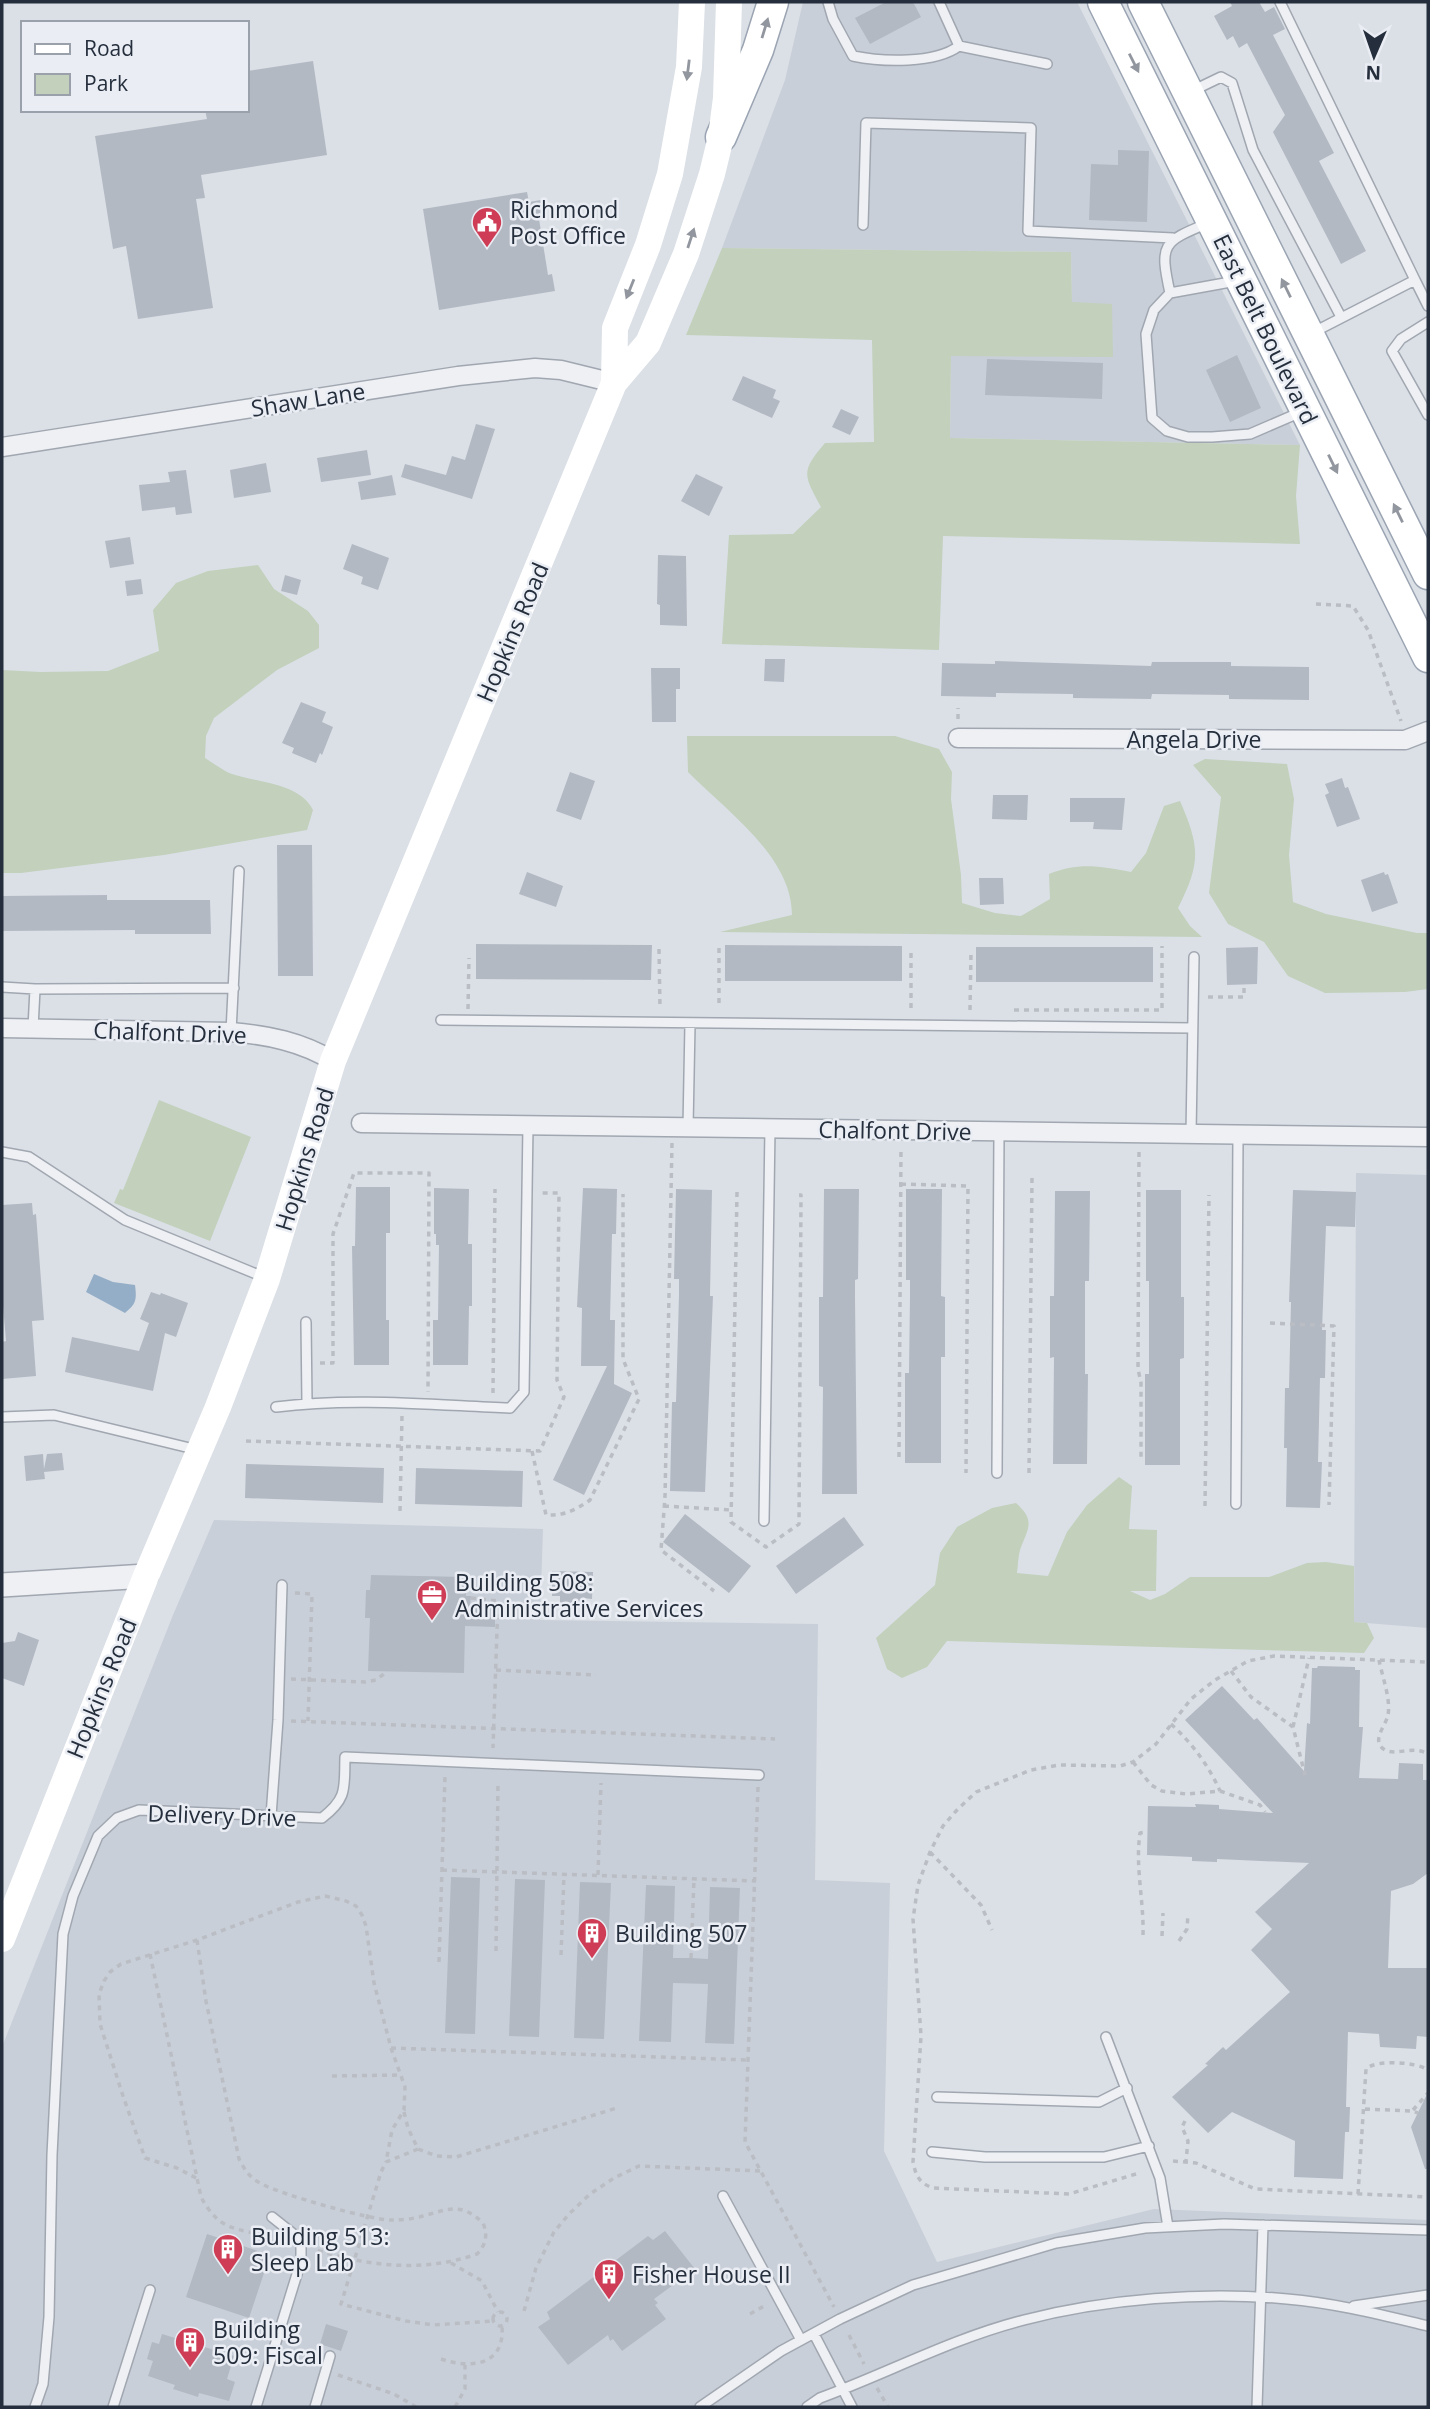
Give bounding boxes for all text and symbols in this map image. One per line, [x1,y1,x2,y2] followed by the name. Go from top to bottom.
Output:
[760,17,770,38] one-way arrow
[21,21,248,112] legend
[1339,21,1409,91] north arrow
[84,34,134,62] text: Road
[1128,53,1139,73] one-way arrow
[683,59,694,81] one-way arrow
[1365,60,1382,86] text: N
[84,69,128,97] text: Park
[510,193,626,251] place label: Richmond Post Office
[470,205,504,249] public building icon: Richmond Post Office
[686,227,697,248] one-way arrow
[1206,229,1326,429] street label: East Belt Boulevard
[625,278,636,299] one-way arrow
[1280,278,1291,298] one-way arrow
[249,374,367,424] street label: Shaw Lane
[1327,454,1338,474] one-way arrow
[1392,503,1403,523] one-way arrow
[468,557,556,707] street label: Hopkins Road
[1127,723,1261,755] street label: Angela Drive
[93,1013,247,1051] street label: Chalfont Drive
[267,1083,341,1235] street label: Hopkins Road
[818,1113,972,1147] street label: Chalfont Drive
[455,1566,703,1624] place label: Building 508: Administrative Services
[415,1578,449,1622] office icon: Building 508: Administrative Services
[58,1613,144,1763] street label: Hopkins Road
[147,1796,297,1834] street label: Delivery Drive
[575,1916,609,1960] building icon: Building 507
[615,1917,747,1949] place label: Building 507
[251,2220,390,2278] place label: Building 513: Sleep Lab
[211,2232,245,2276] building icon: Building 513: Sleep Lab
[592,2257,626,2301] building icon: Fisher House II
[632,2258,791,2290] place label: Fisher House II
[213,2313,323,2371] place label: Building 509: Fiscal
[173,2325,207,2369] building icon: Building 509: Fiscal

